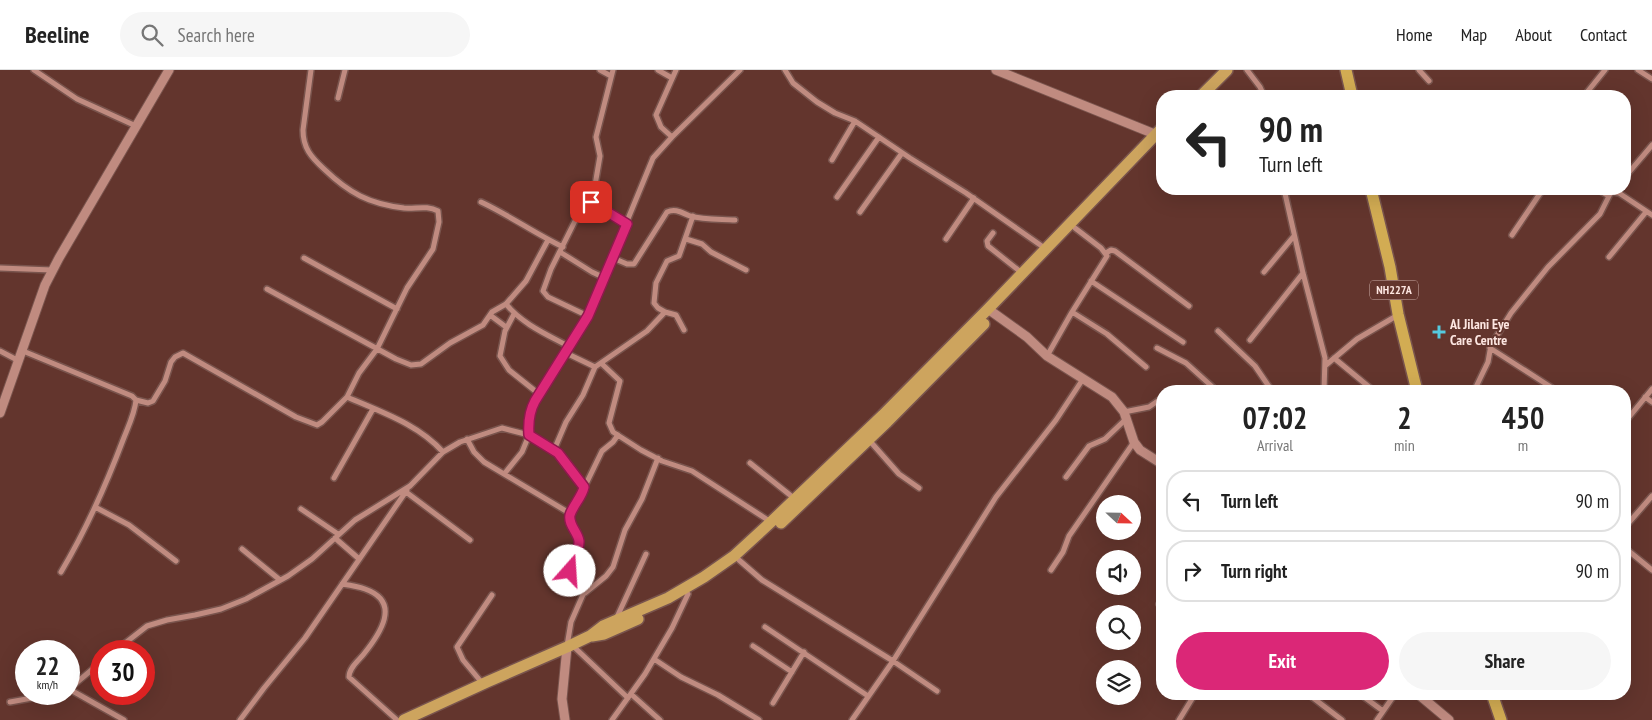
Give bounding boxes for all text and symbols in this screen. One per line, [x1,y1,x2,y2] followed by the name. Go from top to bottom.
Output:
[120,12,470,57] search box
[25,19,90,50] text: Beeline
[138,21,166,49] icon: search
[178,23,255,47] text: Search here
[1396,23,1433,46] text: Home
[1461,23,1487,46] text: Map
[1515,23,1552,46] text: About
[1580,23,1627,46] text: Contact
[1259,106,1323,152] text: 90 m
[1176,110,1241,175] icon: left
[1259,150,1323,178] text: Turn left
[570,181,612,223] pin
[577,188,605,216] icon: arrive
[1370,280,1418,300] road number: NH227A
[1449,315,1510,349] place label: Al Jilani Eye Care Centre
[1432,325,1446,339] marker: Al Jilani Eye Care Centre
[1243,398,1307,437] text: 07:02
[1397,398,1412,437] text: 2
[1501,398,1544,437] text: 450
[1257,435,1293,455] text: Arrival
[1394,435,1415,455] text: min
[1518,435,1528,455] text: m
[1178,487,1206,515] icon: left
[1221,489,1278,513] text: Turn left
[1576,489,1609,513] text: 90 m
[1096,495,1141,540] north arrow
[1096,495,1141,705] map controls
[543,544,595,596] position arrow
[1096,550,1141,595] button: sound
[1178,557,1206,585] icon: right
[1221,559,1287,583] text: Turn right
[1576,559,1609,583] text: 90 m
[1096,605,1141,650] button: search
[1176,632,1389,690] button: Exit
[1399,632,1611,690] button: Share
[90,640,155,705] speed limit sign: 30
[36,650,59,682] text: 22
[1096,660,1141,705] button: layers
[37,677,58,692] text: km/h

